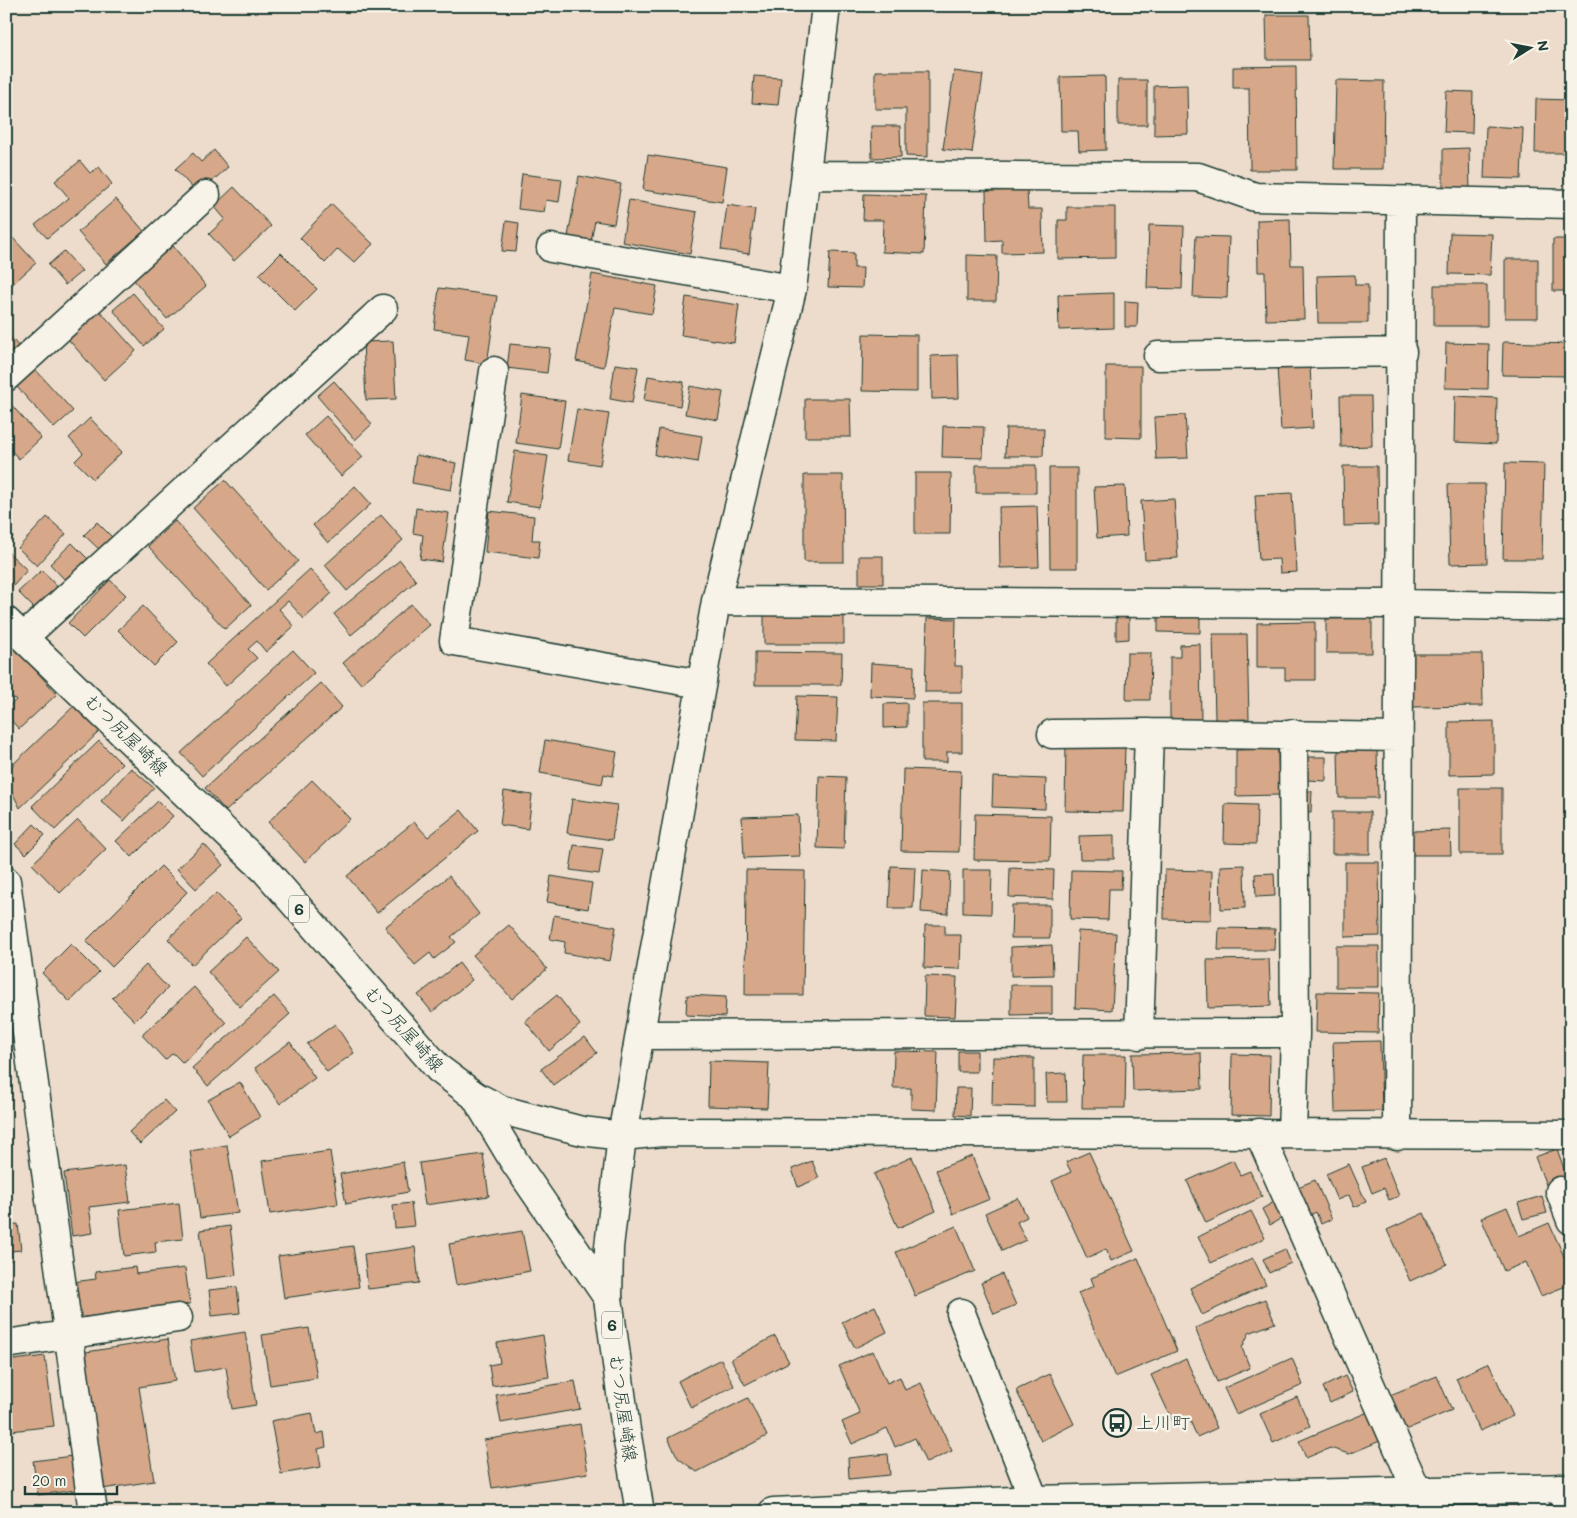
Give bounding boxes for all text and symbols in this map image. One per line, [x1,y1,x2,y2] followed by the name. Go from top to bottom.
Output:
[1504,22,1554,72] north arrow
[1533,39,1554,53] text: N
[80,688,174,780] street label: むつ尻屋崎線
[289,896,309,922] road number: 6
[360,980,450,1076] street label: むつ尻屋崎線
[602,1312,622,1338] road number: 6
[605,1353,643,1463] street label: むつ尻屋崎線
[1102,1408,1132,1438] bus stop icon: 上川町
[1136,1410,1190,1434] place label: 上川町
[25,1463,118,1495] scale bar
[32,1470,66,1490] text: 20 m

